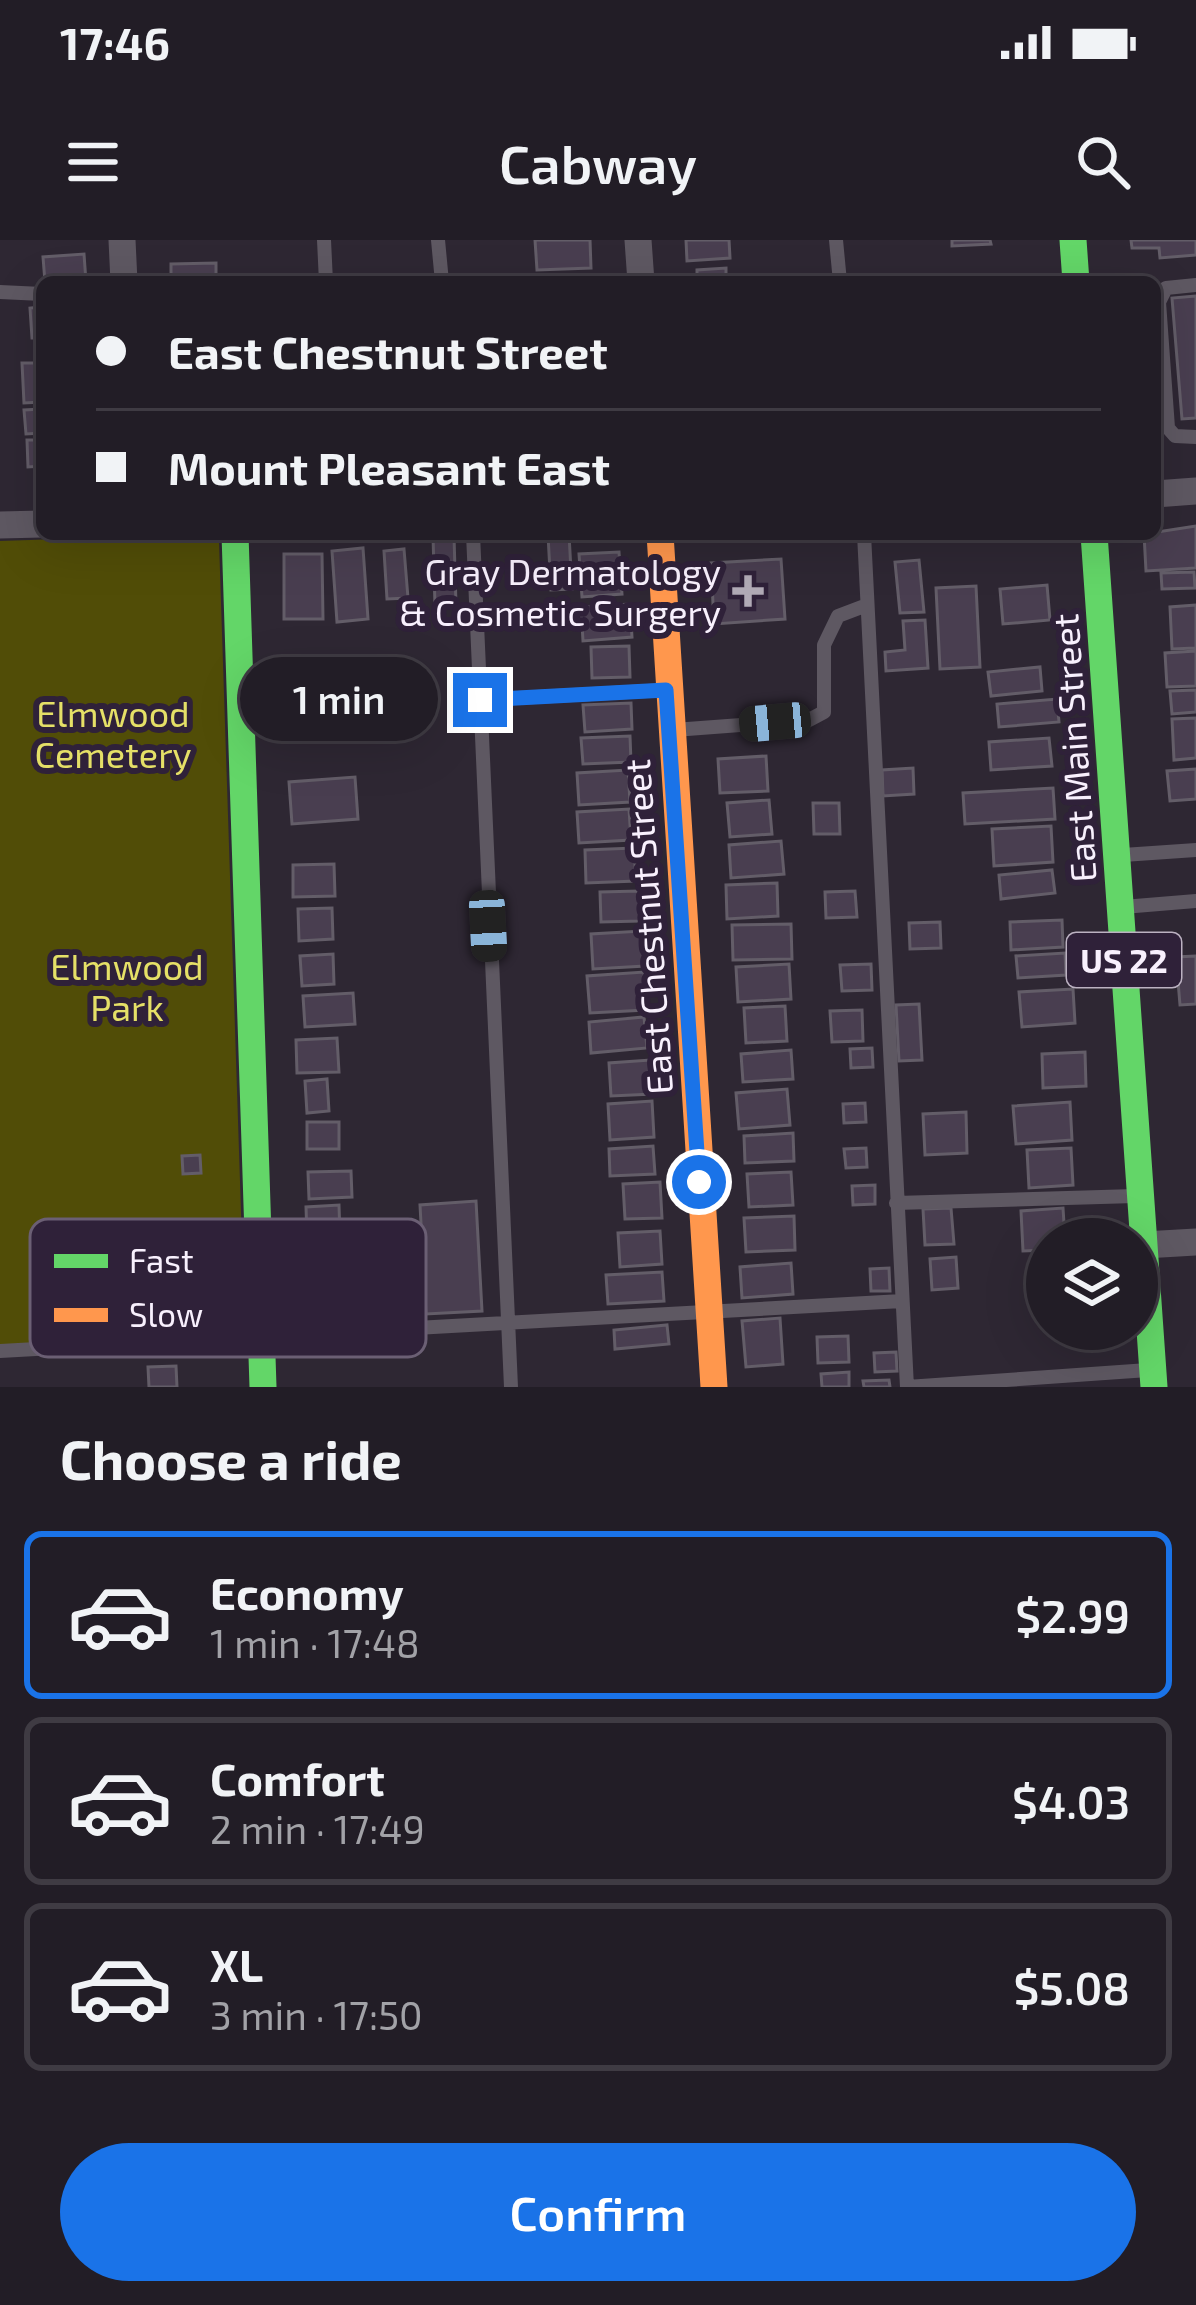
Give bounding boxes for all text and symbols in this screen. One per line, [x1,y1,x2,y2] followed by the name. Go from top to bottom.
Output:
[60,15,170,69] text: 17:46
[60,129,126,195] icon: menu
[1070,129,1136,195] icon: search
[499,130,697,195] text: Cabway
[168,324,608,378] text: East Chestnut Street
[168,440,610,494] text: Mount Pleasant East
[399,549,721,633] place label: Gray Dermatology & Cosmetic Surgery
[732,575,764,607] marker: Gray Dermatology & Cosmetic Surgery
[1042,612,1104,884] street label: East Main Street
[240,658,438,742] callout: 1 min
[453,673,507,727] route end
[293,675,385,722] text: 1 min
[34,691,192,775] park label: Elmwood Cemetery
[738,701,812,743] car
[614,758,680,1096] street label: East Chestnut Street
[468,889,508,963] car
[1067,933,1181,987] road number: US 22
[50,944,204,1028] park label: Elmwood Park
[672,1155,726,1209] route start
[1026,1218,1158,1350] map controls
[1026,1218,1158,1350] button: layers
[30,1219,426,1357] legend
[129,1240,193,1280] text: Fast
[129,1294,203,1334] text: Slow
[60,1426,402,1491] text: Choose a ride
[66,1561,174,1669] icon: car
[210,1565,404,1619] text: Economy
[1015,1588,1130,1642] text: $2.99
[210,1619,420,1666] text: 1 min · 17:48
[66,1747,174,1855] icon: car
[210,1751,385,1805] text: Comfort
[1012,1774,1130,1828] text: $4.03
[210,1805,425,1852] text: 2 min · 17:49
[66,1933,174,2041] icon: car
[210,1937,263,1991] text: XL
[1013,1960,1130,2014] text: $5.08
[210,1991,423,2038] text: 3 min · 17:50
[60,2143,1136,2281] button: Confirm

